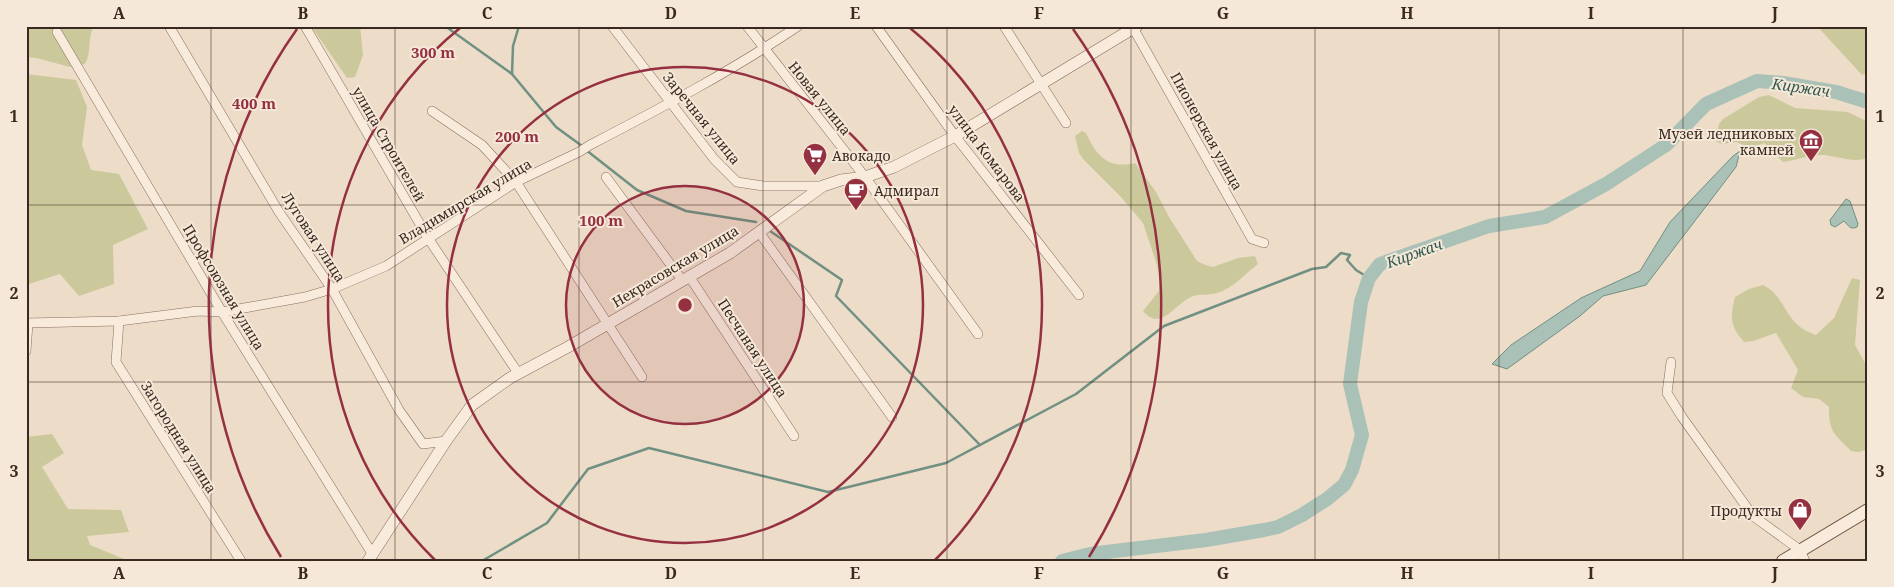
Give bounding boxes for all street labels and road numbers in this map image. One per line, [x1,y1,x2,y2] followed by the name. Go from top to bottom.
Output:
[784,57,856,139] street label: Новая улица
[659,68,745,168] street label: Заречная улица
[1167,69,1247,193] street label: Пионерская улица
[348,83,430,205] street label: улица Строителей
[944,101,1030,205] street label: улица Комарова
[395,154,535,248] street label: Владимирская улица
[278,188,350,286] street label: Луговая улица
[179,221,269,353] street label: Профсоюзная улица
[608,221,742,311] street label: Некрасовская улица
[714,295,792,401] street label: Песчаная улица
[137,377,221,497] street label: Загородная улица

